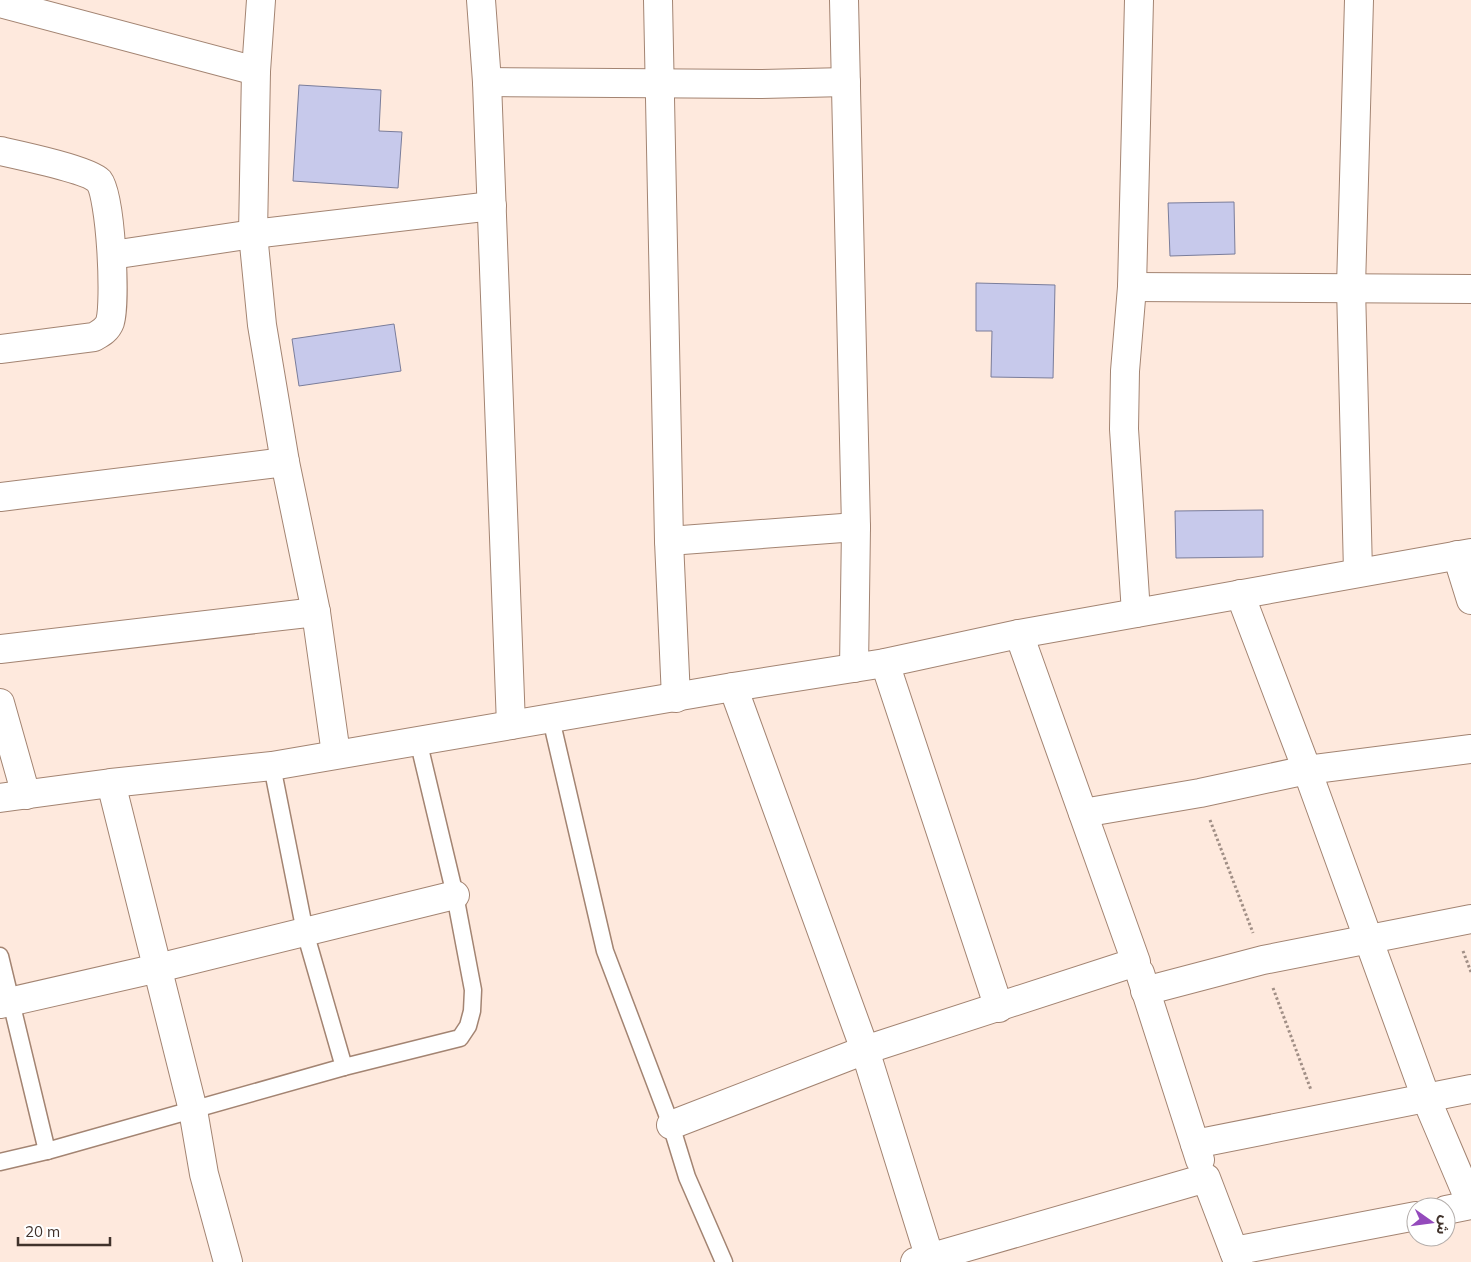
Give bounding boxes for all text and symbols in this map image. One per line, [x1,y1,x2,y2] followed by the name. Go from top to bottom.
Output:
[1406,1197,1456,1247] north arrow
[18,1214,110,1246] scale bar
[1433,1214,1455,1237] text: ش
[25,1222,60,1241] text: 20 m

